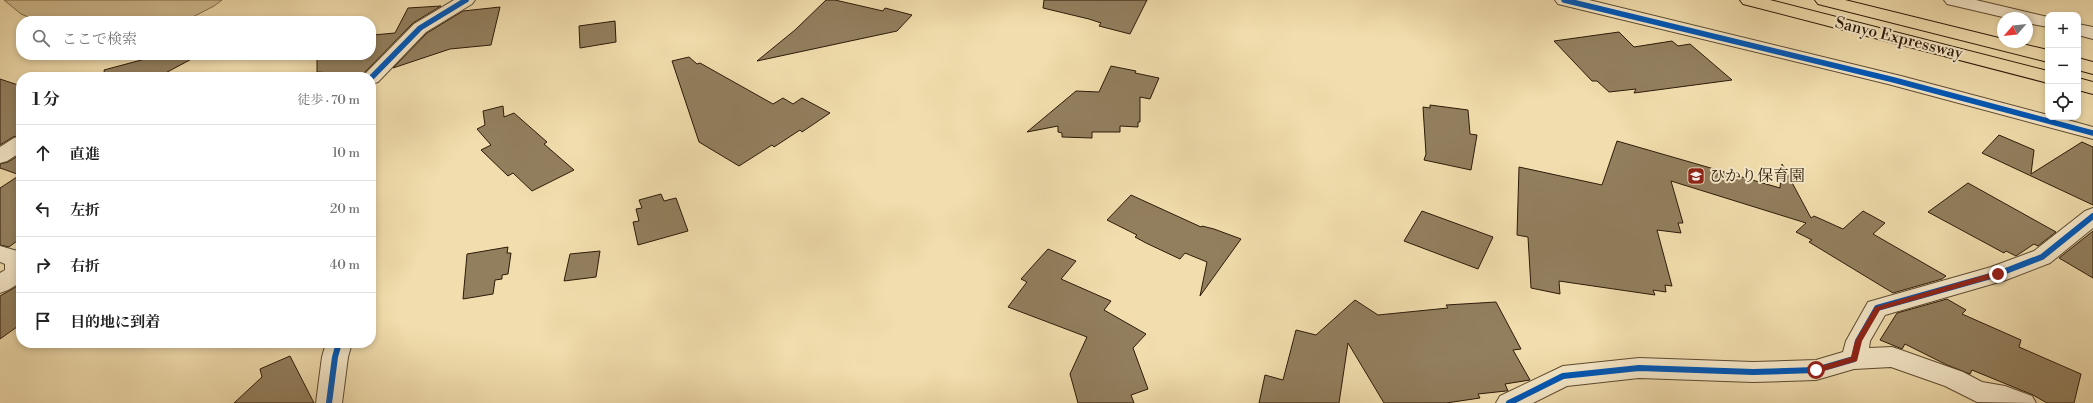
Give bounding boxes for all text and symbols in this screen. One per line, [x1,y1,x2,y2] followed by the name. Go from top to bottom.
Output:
[1833,12,1965,64] street label: Sanyo Expressway
[1997,12,2033,48] north arrow
[2045,12,2081,120] map controls
[2045,12,2081,48] button: +
[16,16,376,60] search box
[30,27,52,49] icon: search
[62,30,137,49] text: ここで検索
[2045,48,2081,84] button: −
[2045,84,2081,120] button: locate
[32,89,60,111] text: 1 分
[298,92,360,108] text: 徒歩 · 70 m
[32,142,54,164] icon: ahead
[70,145,100,164] text: 直進
[332,145,360,161] text: 10 m
[1686,166,1706,186] school or university icon: ひかり保育園
[1709,166,1805,186] place label: ひかり保育園
[32,198,54,220] icon: left
[70,201,100,220] text: 左折
[330,201,360,217] text: 20 m
[32,254,54,276] icon: right
[70,257,100,276] text: 右折
[330,257,360,273] text: 40 m
[1989,265,2007,283] route end
[32,310,54,332] icon: arrive
[70,313,160,332] text: 目的地に到着
[1807,361,1825,379] route start

